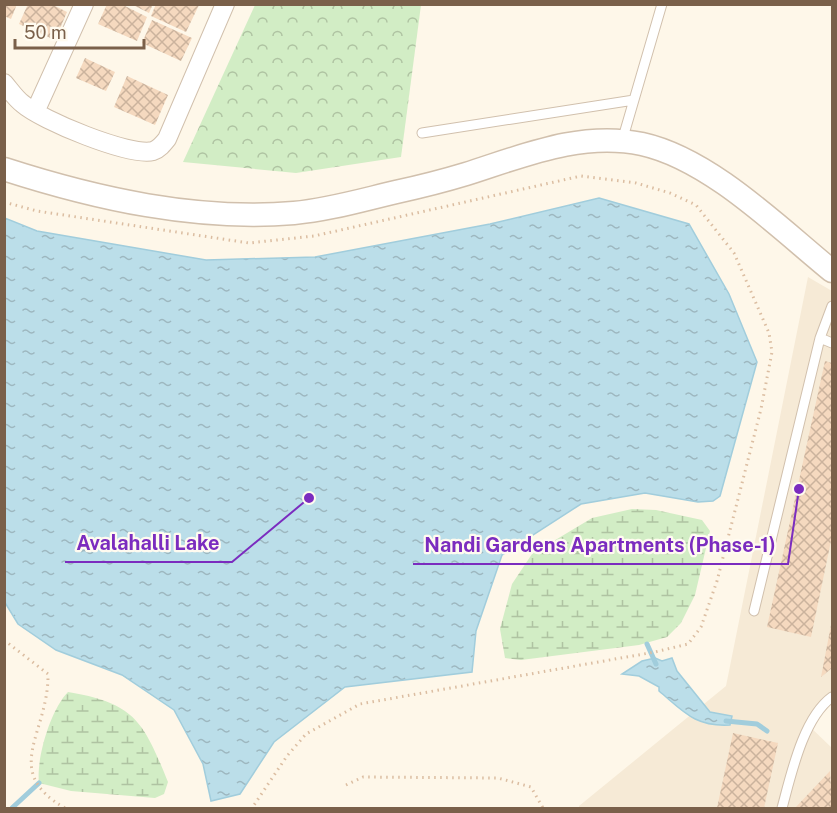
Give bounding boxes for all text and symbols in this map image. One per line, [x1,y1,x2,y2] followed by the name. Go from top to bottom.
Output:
[15,12,144,50] scale bar
[24,22,67,43] text: 50 m
[65,524,232,562] callout: Avalahalli Lake
[413,526,788,564] callout: Nandi Gardens Apartments (Phase-1)
[76,531,220,555] text: Avalahalli Lake
[424,533,776,557] text: Nandi Gardens Apartments (Phase-1)

